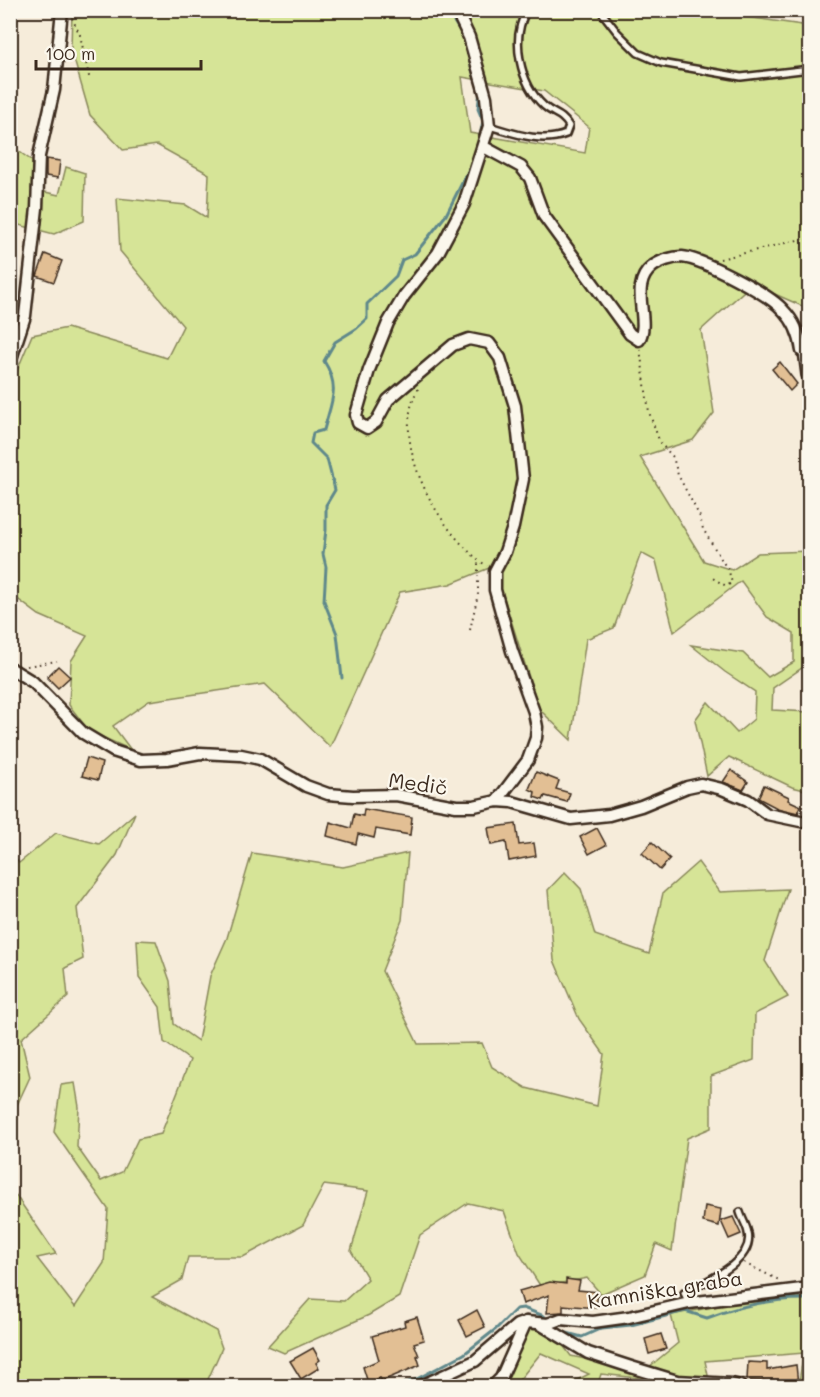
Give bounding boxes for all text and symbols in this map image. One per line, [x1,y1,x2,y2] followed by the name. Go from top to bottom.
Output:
[36,33,201,71] scale bar
[45,41,95,65] text: 100 m
[387,766,449,800] street label: Medič
[586,1264,744,1314] street label: Kamniška graba

